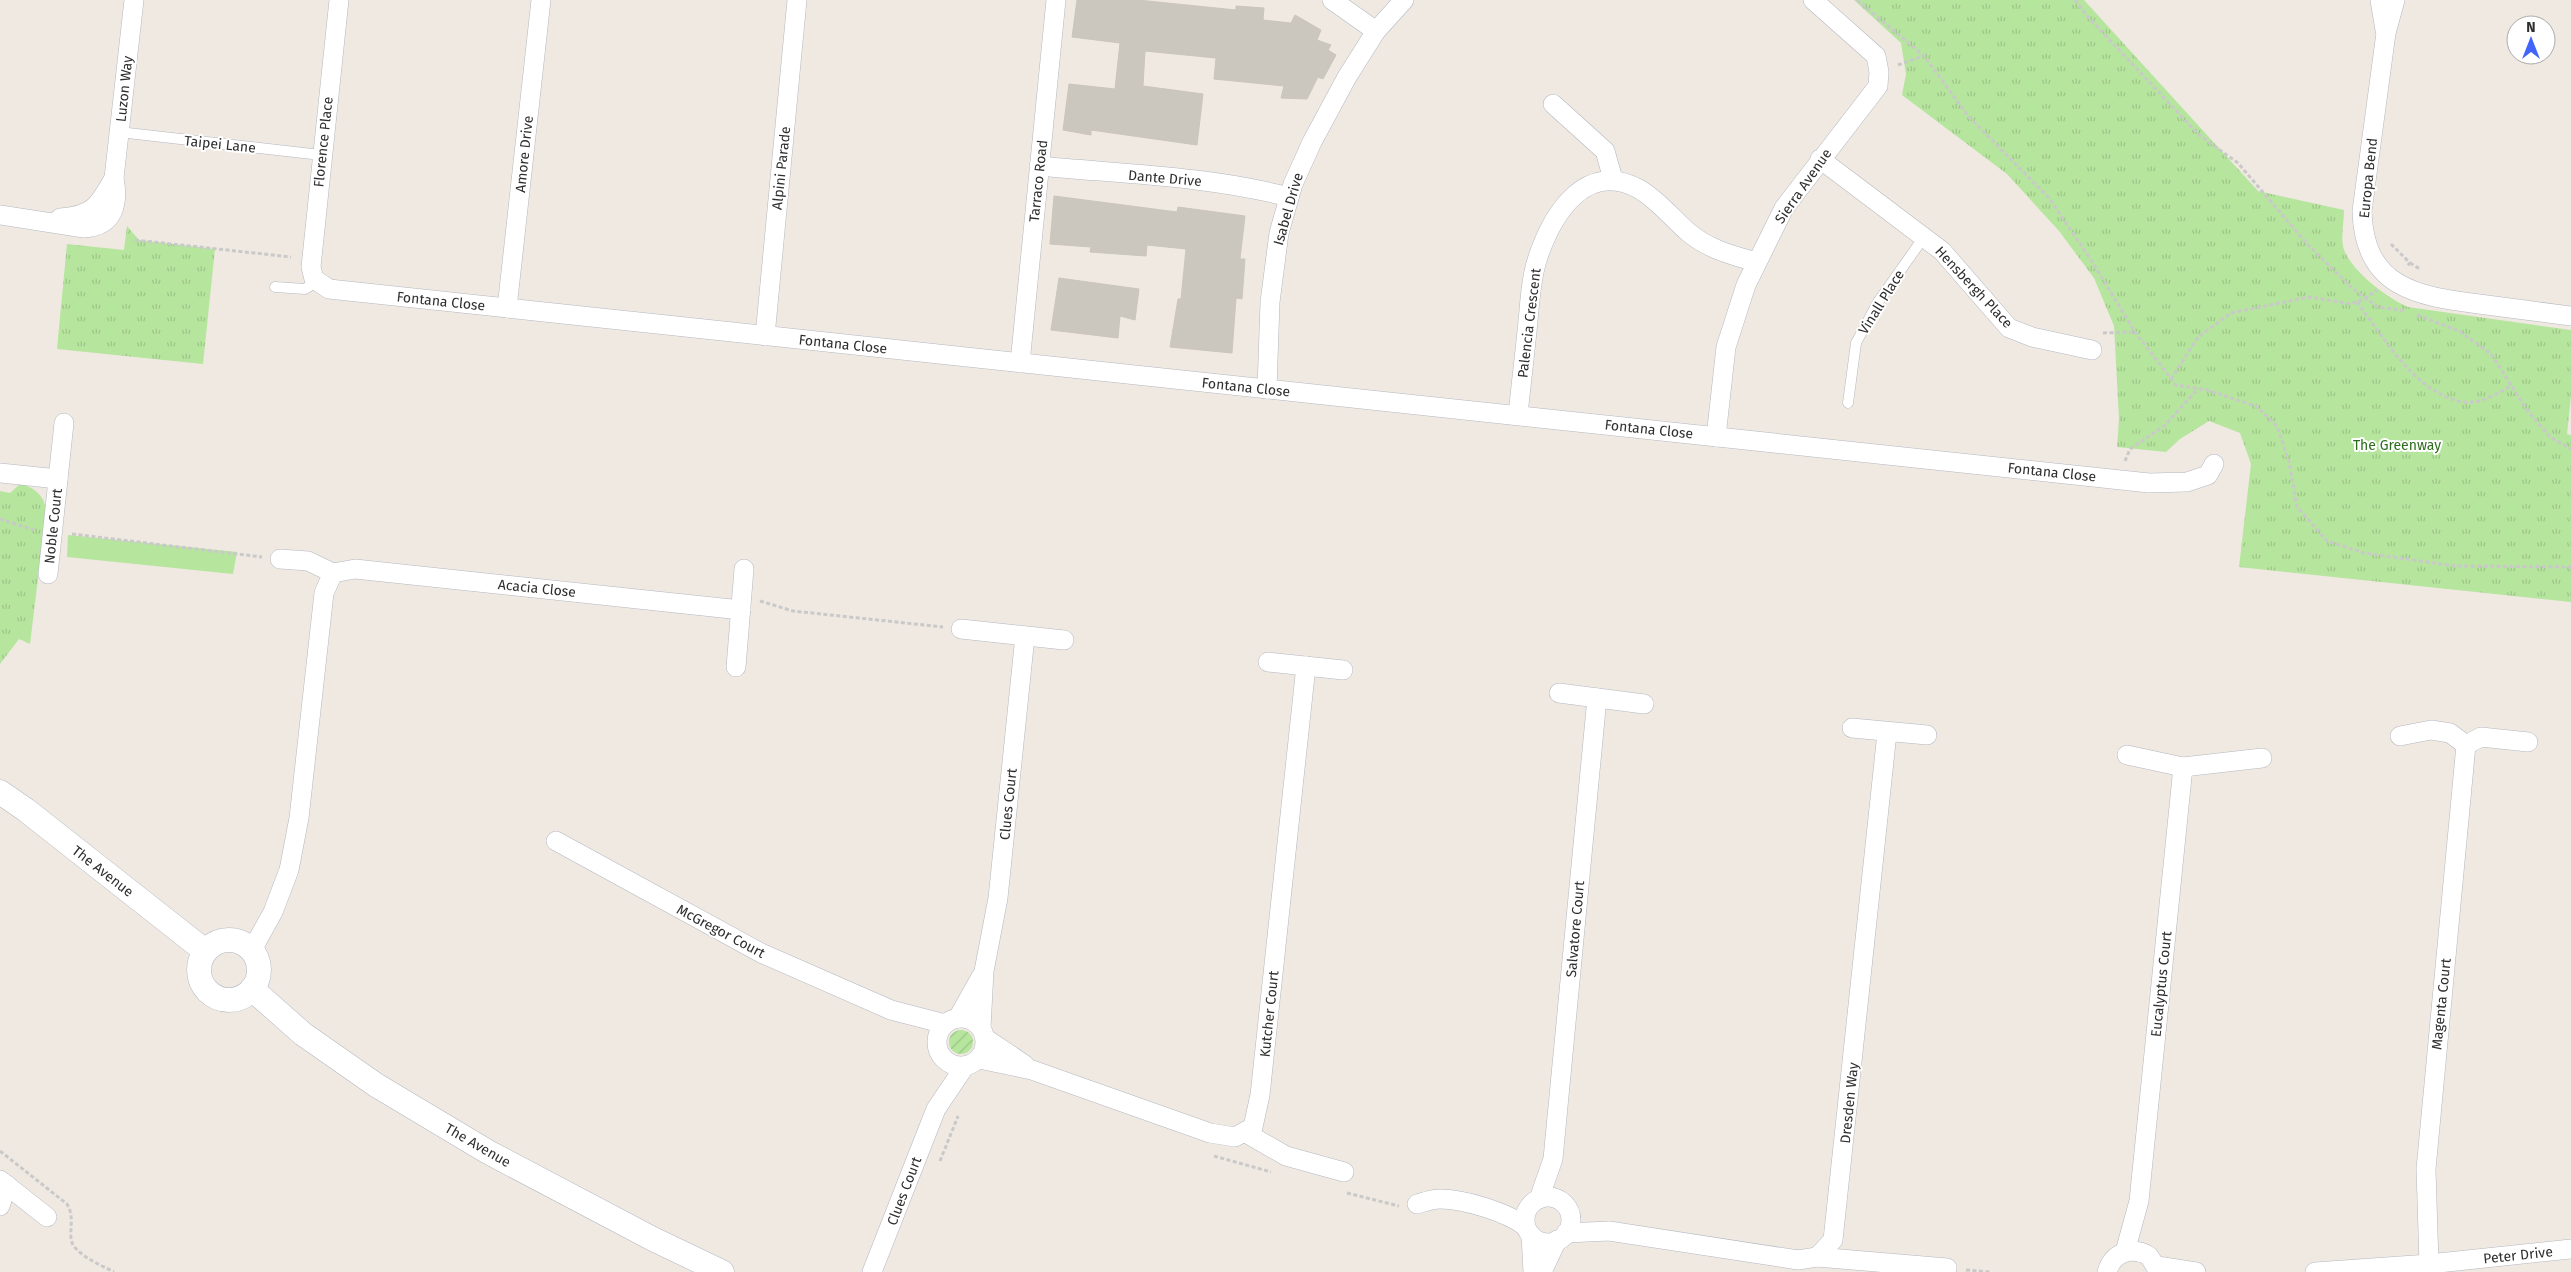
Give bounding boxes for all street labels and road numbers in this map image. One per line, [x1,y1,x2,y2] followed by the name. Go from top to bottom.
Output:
[113,55,136,123] street label: Luzon Way
[310,96,337,188] street label: Florence Place
[512,115,537,193] street label: Amore Drive
[769,126,794,211] street label: Alpini Parade
[183,132,257,157] street label: Taipei Lane
[2356,137,2381,219] street label: Europa Bend
[1026,139,1051,223] street label: Tarraco Road
[1771,146,1835,227] street label: Sierra Avenue
[1127,167,1202,190] street label: Dante Drive
[1270,171,1307,247] street label: Isabel Drive
[1931,243,2016,332] street label: Hensbergh Place
[1514,266,1545,379] street label: Palencia Crescent
[1855,267,1908,338] street label: Vinall Place
[396,288,486,315] street label: Fontana Close
[798,331,888,358] street label: Fontana Close
[1201,374,1291,401] street label: Fontana Close
[1604,416,1694,443] street label: Fontana Close
[2007,459,2097,486] street label: Fontana Close
[41,487,66,565] street label: Noble Court
[497,576,577,601] street label: Acacia Close
[996,766,1021,841] street label: Clues Court
[69,842,137,901] street label: The Avenue
[1563,879,1588,978] street label: Salvatore Court
[674,901,769,962] street label: McGregor Court
[2147,929,2176,1038] street label: Eucalyptus Court
[2428,957,2455,1051] street label: Magenta Court
[1256,969,1283,1058] street label: Kutcher Court
[1837,1062,1862,1144] street label: Dresden Way
[442,1120,514,1171] street label: The Avenue
[884,1154,926,1228] street label: Clues Court
[2482,1243,2554,1268] street label: Peter Drive

